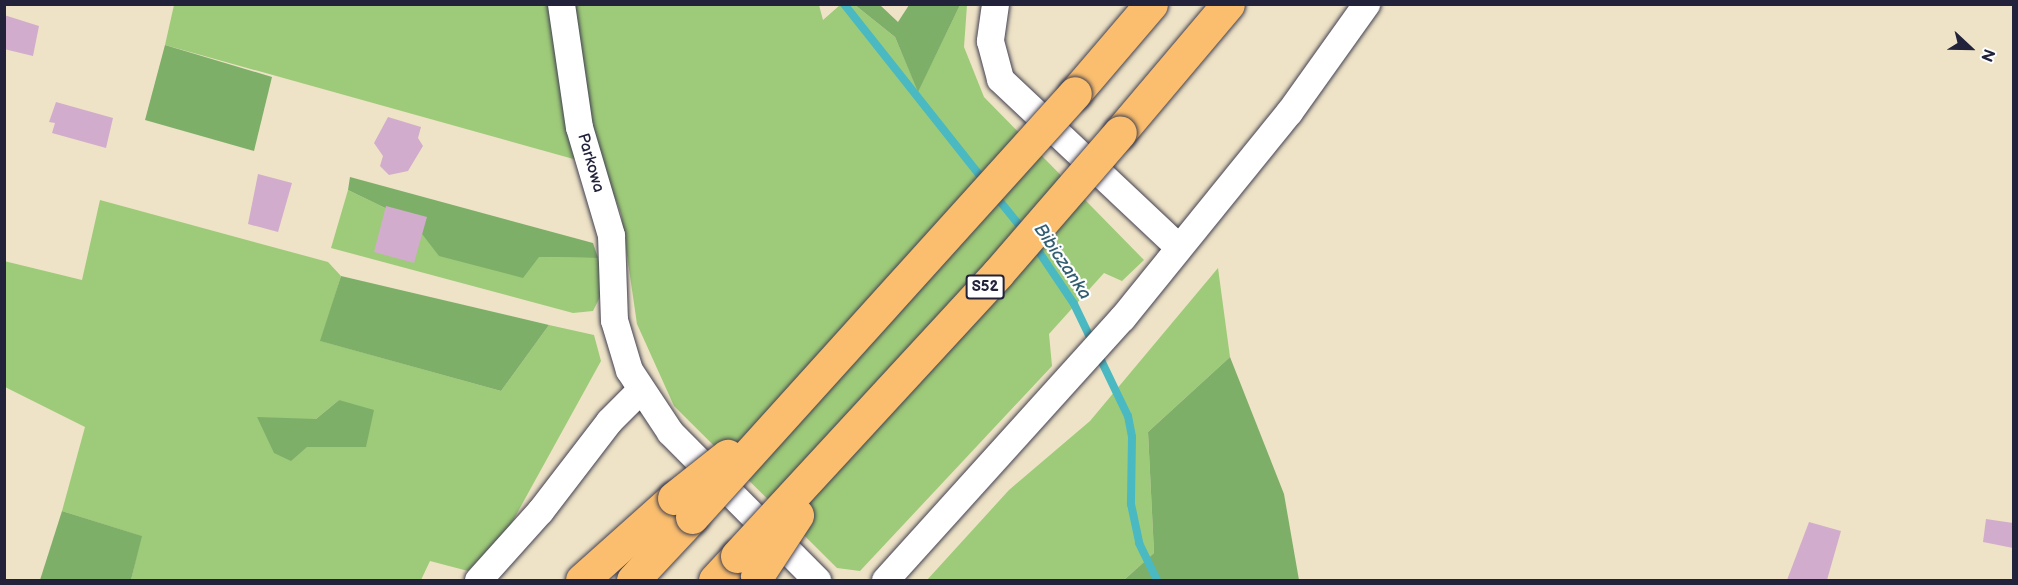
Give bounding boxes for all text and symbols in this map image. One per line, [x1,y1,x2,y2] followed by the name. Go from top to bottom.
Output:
[1940,18,2000,78] north arrow
[1976,46,1998,64] text: N
[572,131,608,195] street label: Parkowa
[1029,220,1095,304] water label: Bibiczanka
[966,275,1004,299] road number: S52

